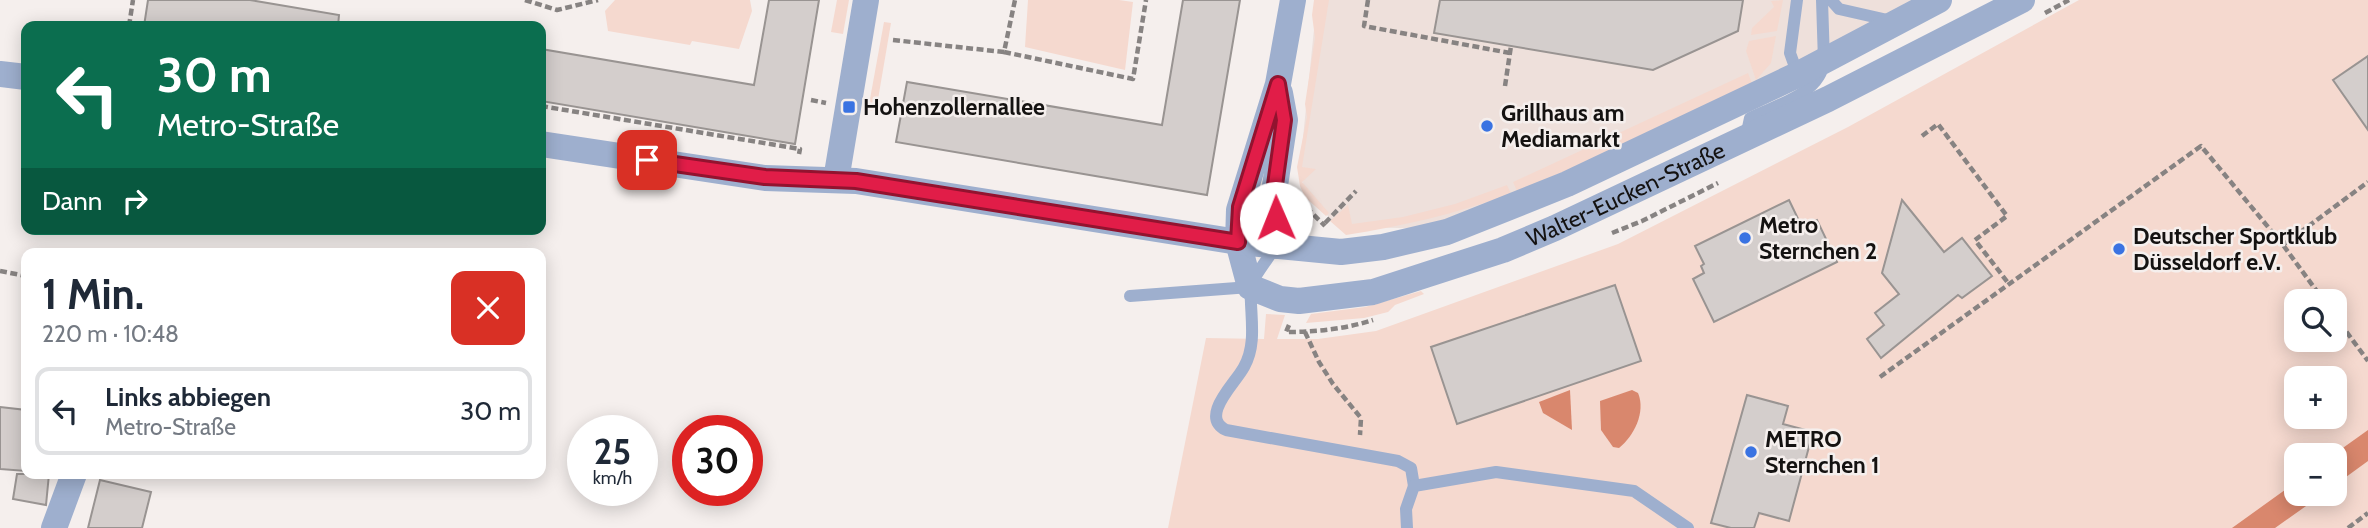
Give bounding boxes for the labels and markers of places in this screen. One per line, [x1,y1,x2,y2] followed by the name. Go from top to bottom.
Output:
[863,93,1045,121] place label: Hohenzollernallee
[841,99,857,115] marker: Hohenzollernallee
[1501,99,1624,153] place label: Grillhaus am Mediamarkt
[1479,118,1495,134] marker: Grillhaus am Mediamarkt
[617,130,677,190] pin
[1759,211,1877,265] place label: Metro Sternchen 2
[2133,222,2337,276] place label: Deutscher Sportklub Düsseldorf e.V.
[1737,230,1753,246] marker: Metro Sternchen 2
[2111,241,2127,257] marker: Deutscher Sportklub Düsseldorf e.V.
[1765,425,1879,479] place label: METRO Sternchen 1
[1743,444,1759,460] marker: METRO Sternchen 1

